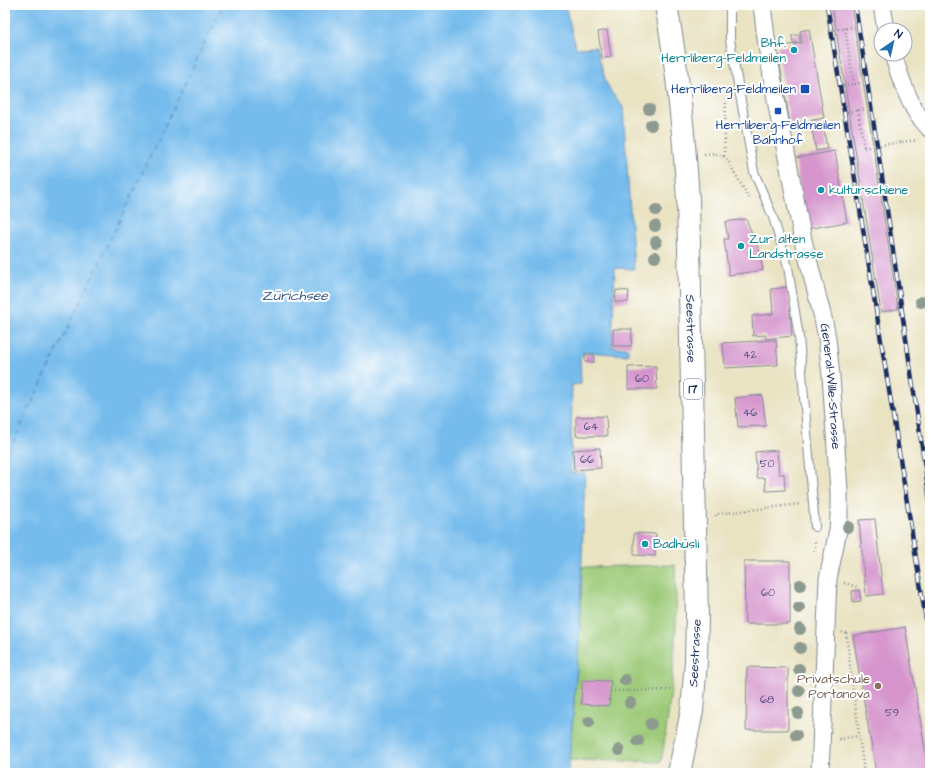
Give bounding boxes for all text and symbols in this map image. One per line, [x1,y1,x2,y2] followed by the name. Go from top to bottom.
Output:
[873,22,913,62] north arrow
[891,26,905,42] text: N
[661,34,786,68] place label: Bhf. Herrliberg-Feldmeilen
[789,45,799,55] marker: Bhf. Herrliberg-Feldmeilen
[671,80,796,99] place label: Herrliberg-Feldmeilen
[799,83,811,95] marker: Herrliberg-Feldmeilen
[773,106,783,116] marker: Herrliberg-Feldmeilen Bahnhof
[716,116,841,149] place label: Herrliberg-Feldmeilen Bahnhof
[829,181,908,199] place label: kulturschiene
[816,185,826,195] marker: kulturschiene
[749,230,823,263] place label: Zur alten Landstrasse
[736,241,746,251] marker: Zur alten Landstrasse
[262,286,329,306] water label: Zürichsee
[681,294,701,363] street label: Seestrasse
[815,322,845,450] street label: General-Wille-Strasse
[743,347,758,362] house number: 42
[635,371,649,386] house number: 60
[684,379,702,399] road number: 17
[743,405,757,420] house number: 46
[584,419,599,434] house number: 64
[580,452,594,467] house number: 66
[760,456,774,471] house number: 50
[653,535,699,553] place label: Badhüsli
[640,539,650,549] marker: Badhüsli
[761,585,775,600] house number: 60
[684,619,706,687] street label: Seestrasse
[797,670,870,703] place label: Privatschule Portanova
[873,681,883,691] marker: Privatschule Portanova
[760,692,774,707] house number: 68
[885,705,899,720] house number: 59

